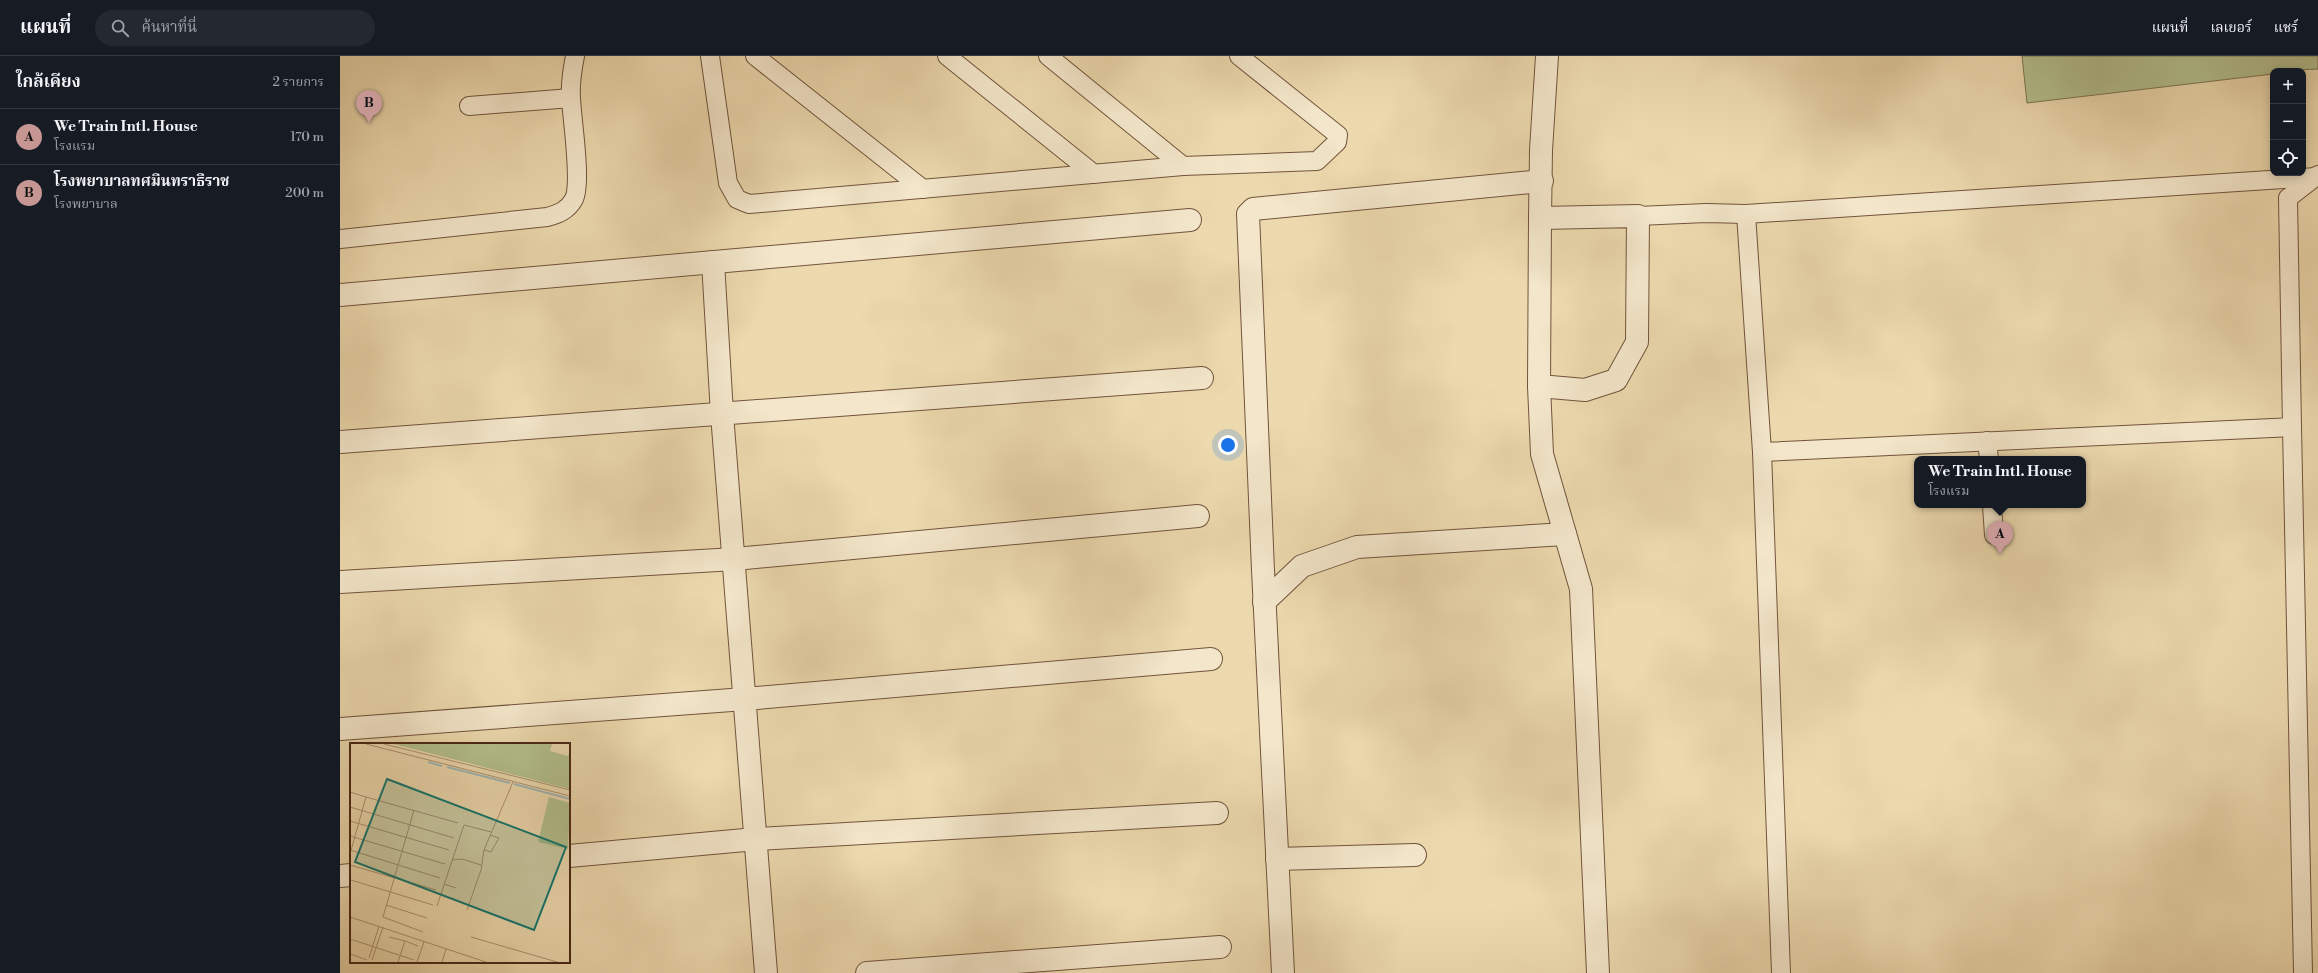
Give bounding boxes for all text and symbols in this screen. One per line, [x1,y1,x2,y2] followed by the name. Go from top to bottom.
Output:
[95,10,375,46] search box
[20,15,71,39] text: แผนที่
[109,17,131,39] icon: search
[141,18,197,37] text: ค้นหาที่นี่
[2152,19,2188,37] text: แผนที่
[2210,19,2252,37] text: เลเยอร์
[2274,19,2298,37] text: แชร์
[2270,68,2306,176] map controls
[2270,68,2306,104] button: +
[16,71,81,93] text: ใกล้เคียง
[273,74,324,90] text: 2 รายการ
[356,90,382,123] pin: B
[2270,104,2306,140] button: −
[54,117,198,136] text: We Train Intl. House
[24,129,34,145] text: A
[290,129,324,145] text: 170 m
[54,138,95,154] text: โรงแรม
[2270,140,2306,176] button: locate
[54,172,229,191] text: โรงพยาบาลทศมินทราธิราช
[24,185,34,201] text: B
[285,185,324,201] text: 200 m
[54,196,118,212] text: โรงพยาบาล
[1218,435,1238,455] your location
[1914,456,2086,508] popup
[1928,462,2072,481] text: We Train Intl. House
[1928,483,1969,499] text: โรงแรม
[1987,521,2013,554] pin: A
[350,743,570,963] inset map

